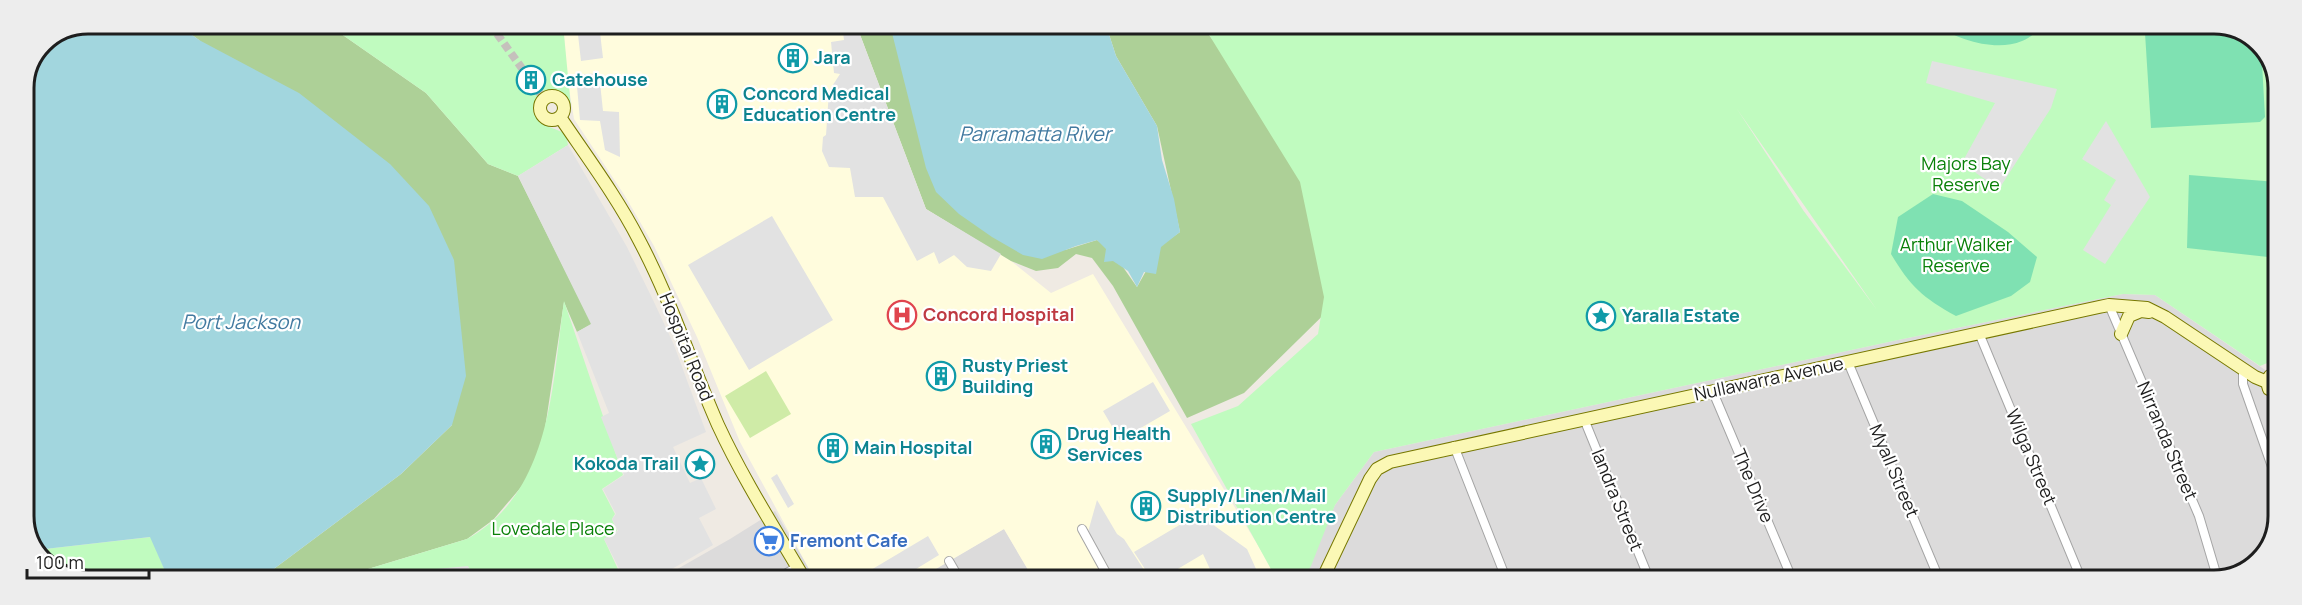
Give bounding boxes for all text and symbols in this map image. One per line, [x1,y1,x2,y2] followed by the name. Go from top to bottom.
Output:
[777,42,809,74] building icon: Jara
[814,45,851,69] place label: Jara
[515,64,547,96] building icon: Gatehouse
[552,67,648,91] place label: Gatehouse
[743,81,896,126] place label: Concord Medical Education Centre
[706,88,738,120] building icon: Concord Medical Education Centre
[959,120,1114,147] water label: Parramatta River
[1921,151,2011,196] park label: Majors Bay Reserve
[1900,232,2013,277] park label: Arthur Walker Reserve
[654,289,720,404] street label: Hospital Road
[886,299,918,331] hospital icon: Concord Hospital
[1585,300,1617,332] place icon: Yaralla Estate
[923,302,1074,326] place label: Concord Hospital
[1622,303,1740,327] place label: Yaralla Estate
[182,308,301,335] water label: Port Jackson
[1692,350,1846,406] street label: Nullawarra Avenue
[962,353,1068,398] place label: Rusty Priest Building
[925,360,957,392] building icon: Rusty Priest Building
[2132,378,2204,504] street label: Nirranda Street
[2001,405,2063,508] street label: Wilga Street
[1865,420,1925,521] street label: Myall Street
[1067,421,1171,466] place label: Drug Health Services
[1030,428,1062,460] building icon: Drug Health Services
[817,432,849,464] building icon: Main Hospital
[854,435,973,459] place label: Main Hospital
[1587,445,1649,554] street label: Iandra Street
[1728,445,1780,526] street label: The Drive
[684,448,716,480] place icon: Kokoda Trail
[574,451,679,475] place label: Kokoda Trail
[1167,483,1337,528] place label: Supply/Linen/Mail Distribution Centre
[1130,490,1162,522] building icon: Supply/Linen/Mail Distribution Centre
[491,516,615,540] park label: Lovedale Place
[753,525,785,557] supermarket icon: Fremont Cafe
[790,528,908,552] place label: Fremont Cafe
[27,542,148,580] scale bar
[36,550,84,574] text: 100 m

